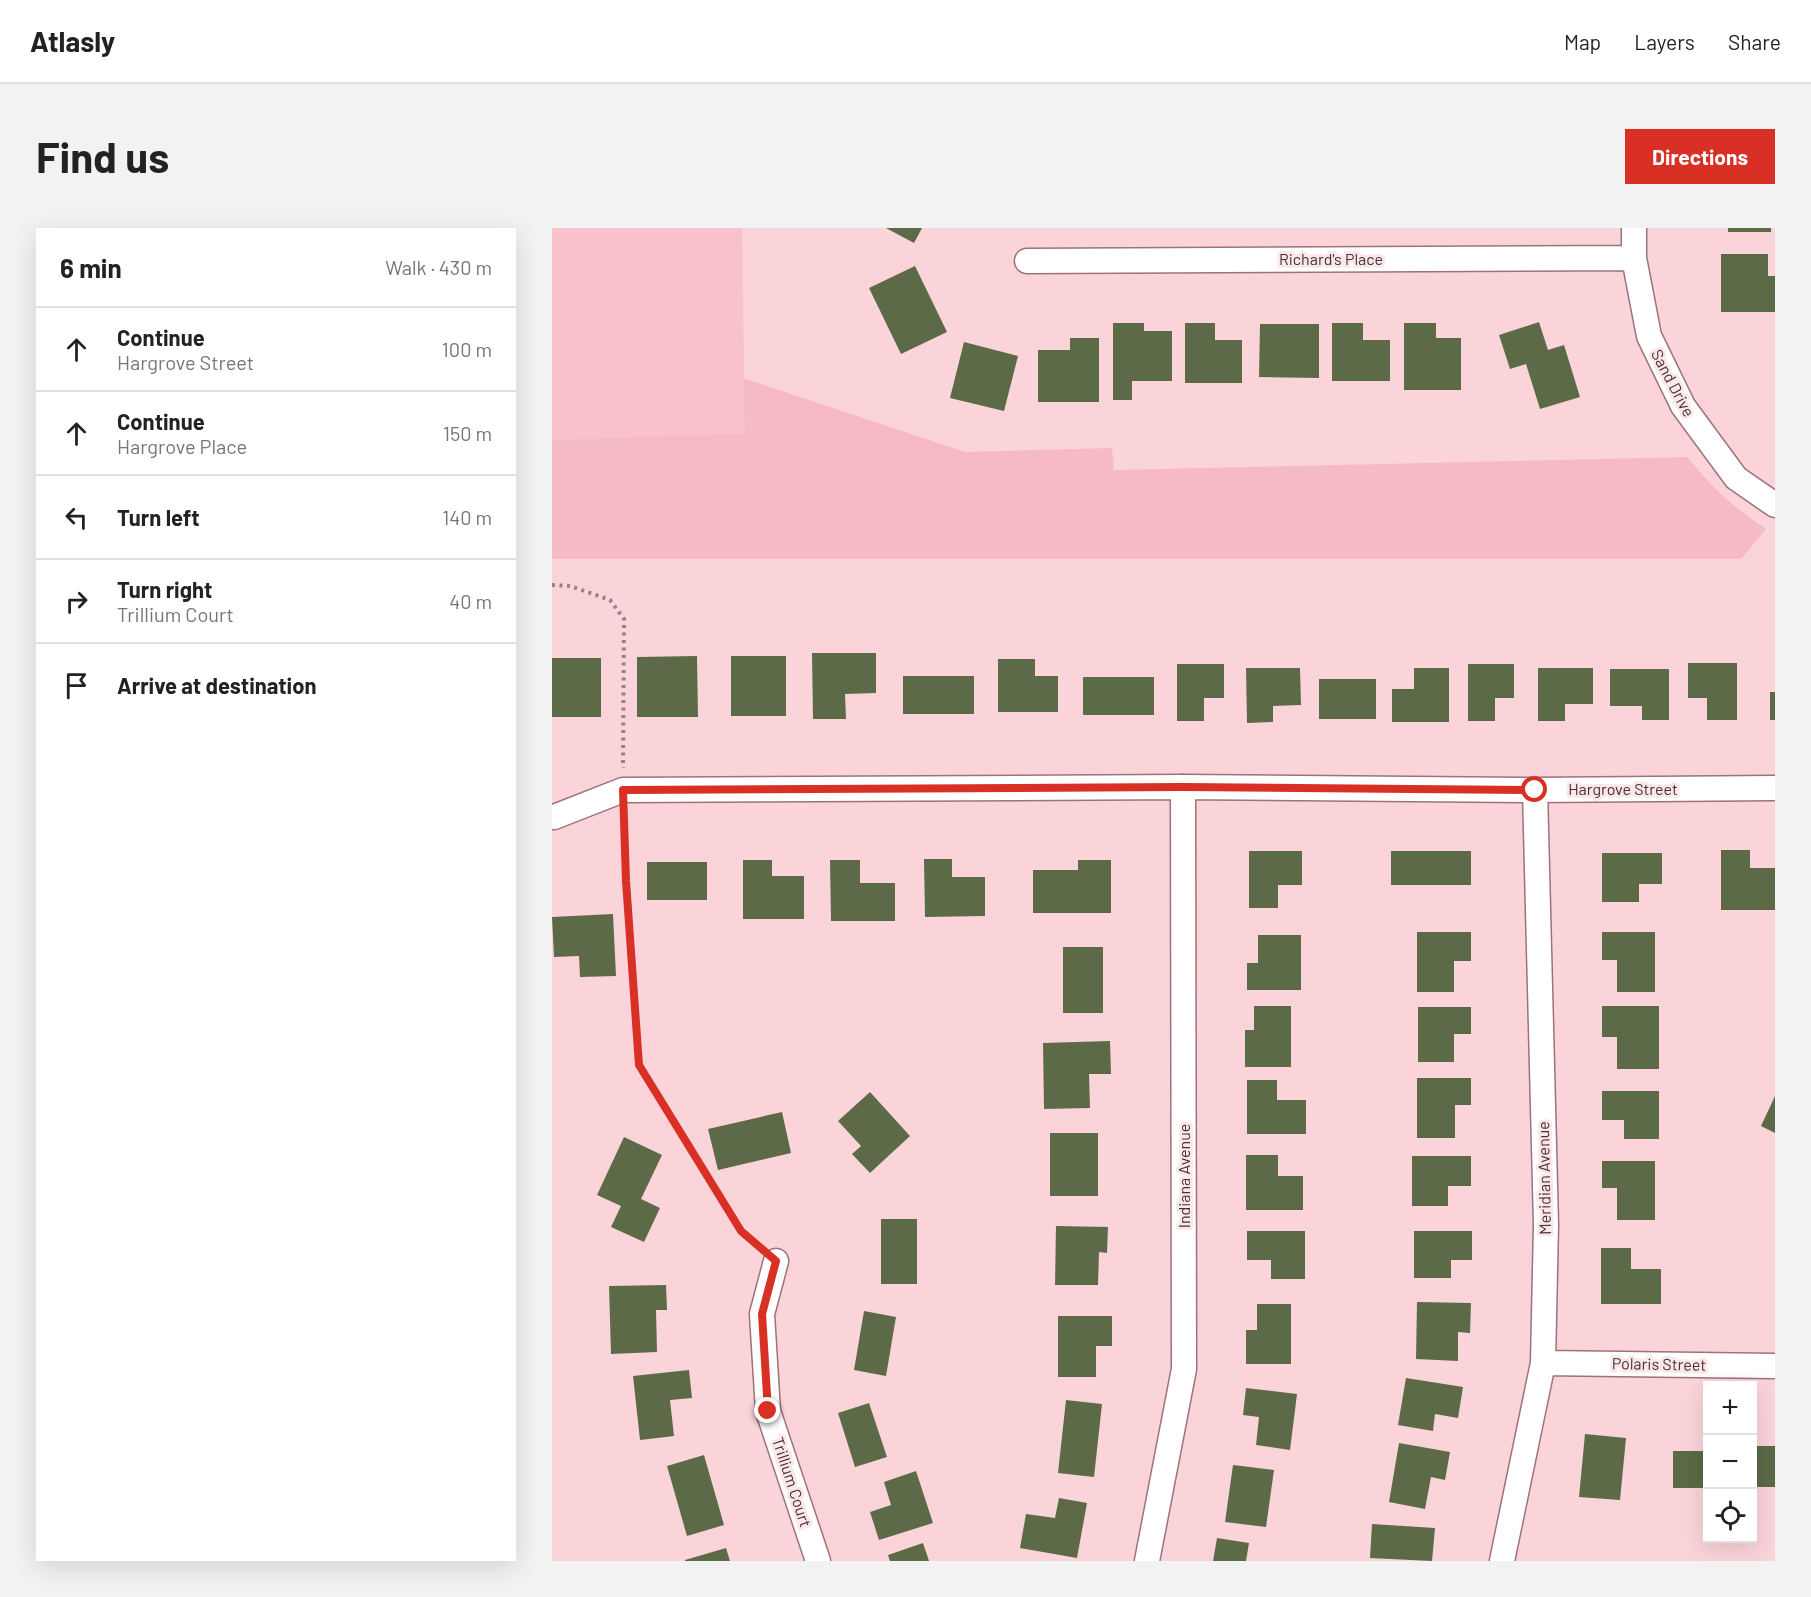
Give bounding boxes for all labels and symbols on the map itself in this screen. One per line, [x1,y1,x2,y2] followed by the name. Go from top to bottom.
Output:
[1279,249,1383,268] street label: Richard's Place
[1648,346,1699,420] street label: Sand Drive
[1521,776,1547,802] route start
[1568,779,1678,798] street label: Hargrove Street
[1533,1121,1554,1235] street label: Meridian Avenue
[1174,1124,1193,1228] street label: Indiana Avenue
[1612,1353,1706,1374] street label: Polaris Street
[754,1397,780,1423] route end
[769,1434,816,1529] street label: Trillium Court

